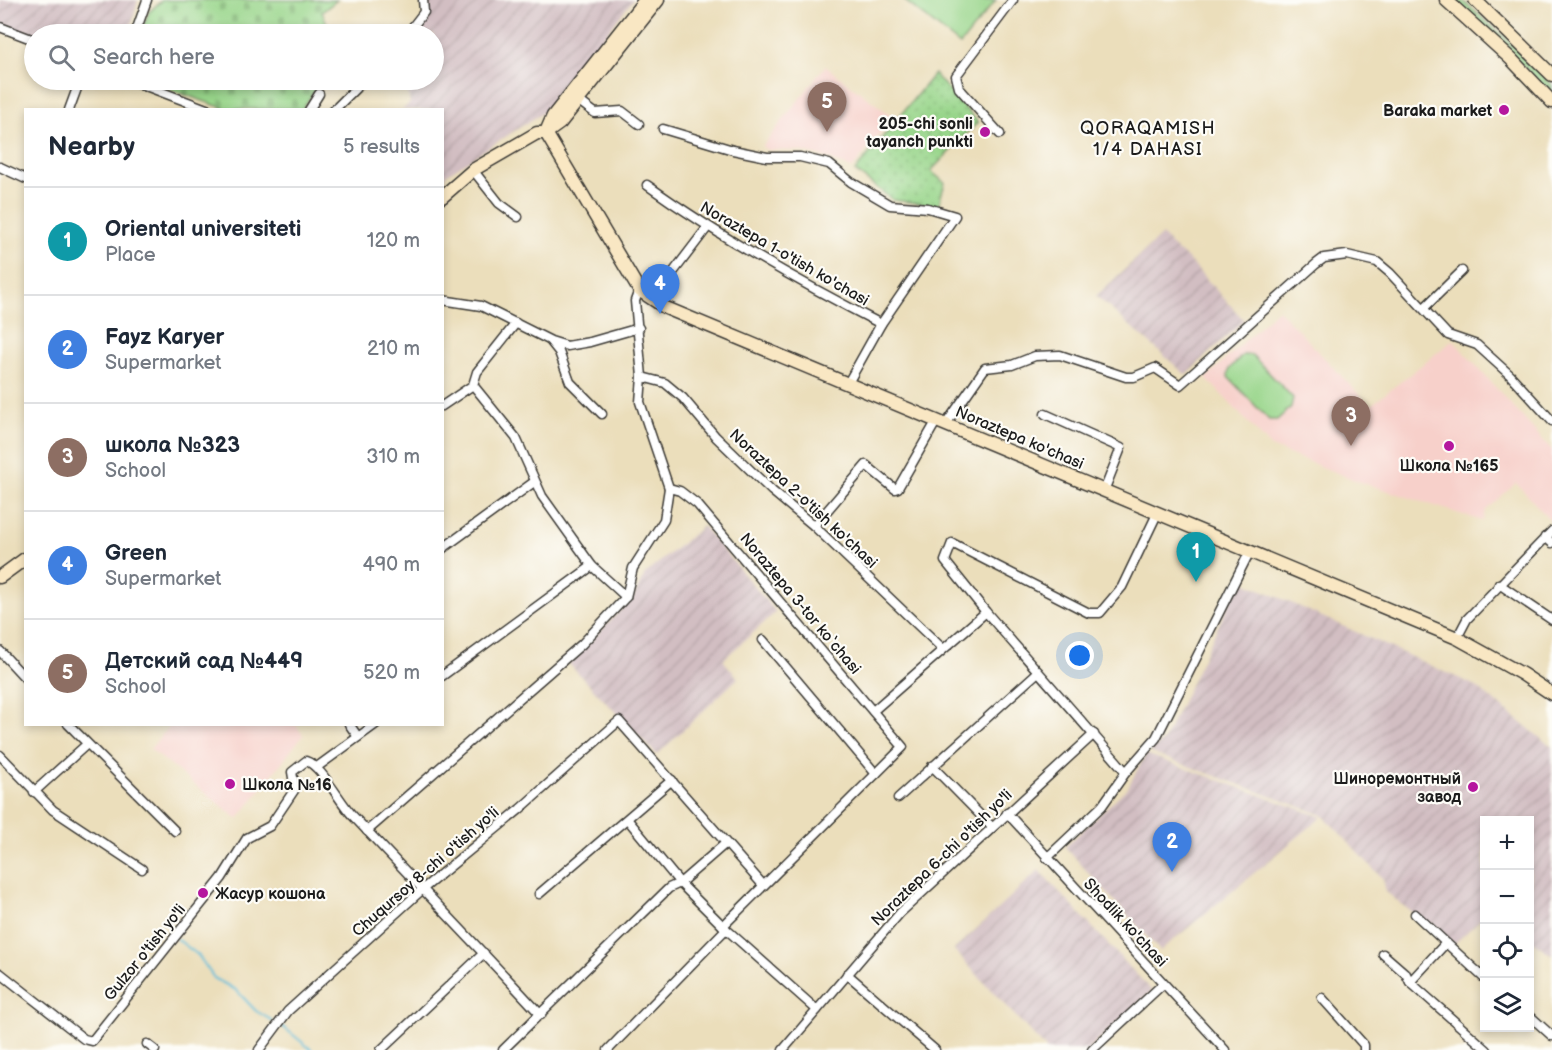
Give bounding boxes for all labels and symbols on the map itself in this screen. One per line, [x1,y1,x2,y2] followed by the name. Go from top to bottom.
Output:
[808,82,846,132] pin: 5
[1383,102,1493,121] place label: Baraka market
[1497,103,1511,117] marker: Baraka market
[866,115,973,152] place label: 205-chi sonli tayanch punkti
[1080,118,1216,160] district label: QORAQAMISH 1/4 DAHASI
[978,125,992,139] marker: 205-chi sonli tayanch punkti
[696,198,872,311] street label: Noraztepa 1-o'tish ko'chasi
[640,264,680,314] pin: 4
[1332,396,1370,446] pin: 3
[952,403,1087,474] street label: Noraztepa ko'chasi
[725,426,881,573] street label: Noraztepa 2-o'tish ko'chasi
[1442,439,1456,453] marker: Школа №165
[1400,457,1498,476] place label: Школа №165
[735,530,864,678] street label: Noraztepa 3-tor ko‘chasi
[1176,532,1216,582] pin: 1
[1065,641,1094,670] your location
[1333,770,1461,807] place label: Шиноремонтный завод
[242,776,332,795] place label: Школа №16
[223,777,237,791] marker: Школа №16
[1466,780,1480,794] marker: Шиноремонтный завод
[868,786,1016,930] street label: Noraztepa 6-chi o'tish yo'li
[349,803,503,941] street label: Chuqursoy 8-chi o'tish yo'li
[1152,822,1192,872] pin: 2
[1079,875,1171,971] street label: Shodlik ko'chasi
[215,885,326,904] place label: Жасур кошона
[196,886,210,900] marker: Жасур кошона
[100,901,190,1005] street label: Gulzor o'tish yo'li

